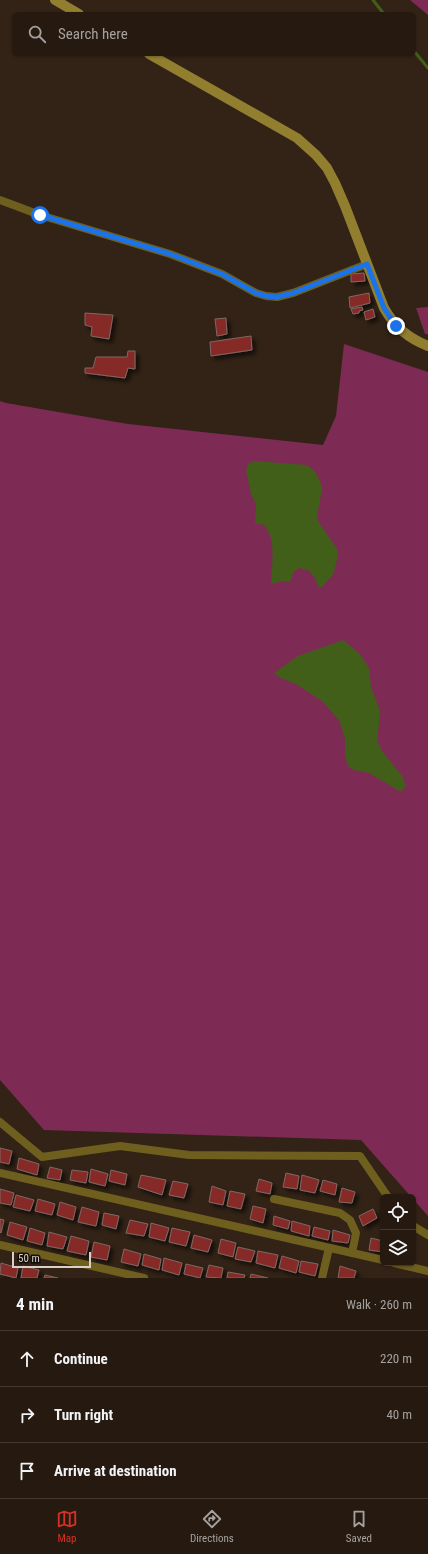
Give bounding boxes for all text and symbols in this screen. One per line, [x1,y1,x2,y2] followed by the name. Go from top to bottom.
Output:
[12,12,416,56] search box
[26,23,48,45] icon: search
[58,25,128,43] text: Search here
[31,206,49,224] route start
[387,317,405,335] route end
[380,1194,416,1266] map controls
[380,1194,416,1230] button: locate
[380,1230,416,1266] button: layers
[12,1250,91,1269] scale bar
[18,1252,40,1265] text: 50 m
[16,1294,54,1314] text: 4 min
[346,1297,412,1312] text: Walk · 260 m
[16,1348,38,1370] icon: ahead
[54,1350,108,1368] text: Continue
[380,1351,412,1366] text: 220 m
[16,1404,38,1426] icon: right
[54,1406,113,1424] text: Turn right
[386,1407,412,1422] text: 40 m
[16,1460,38,1482] icon: arrive
[54,1462,177,1480] text: Arrive at destination
[56,1508,78,1545] tab: Map
[190,1508,234,1545] tab: Directions
[346,1508,372,1545] tab: Saved

